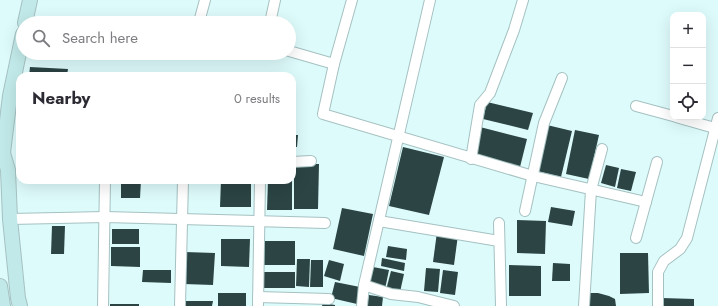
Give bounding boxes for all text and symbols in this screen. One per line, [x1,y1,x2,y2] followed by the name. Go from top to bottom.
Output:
[670,12,706,120] map controls
[670,12,706,48] button: +
[16,16,296,60] search box
[30,27,52,49] icon: search
[62,27,138,49] text: Search here
[670,48,706,84] button: −
[670,84,706,120] button: locate
[32,86,90,110] text: Nearby
[234,89,280,108] text: 0 results

